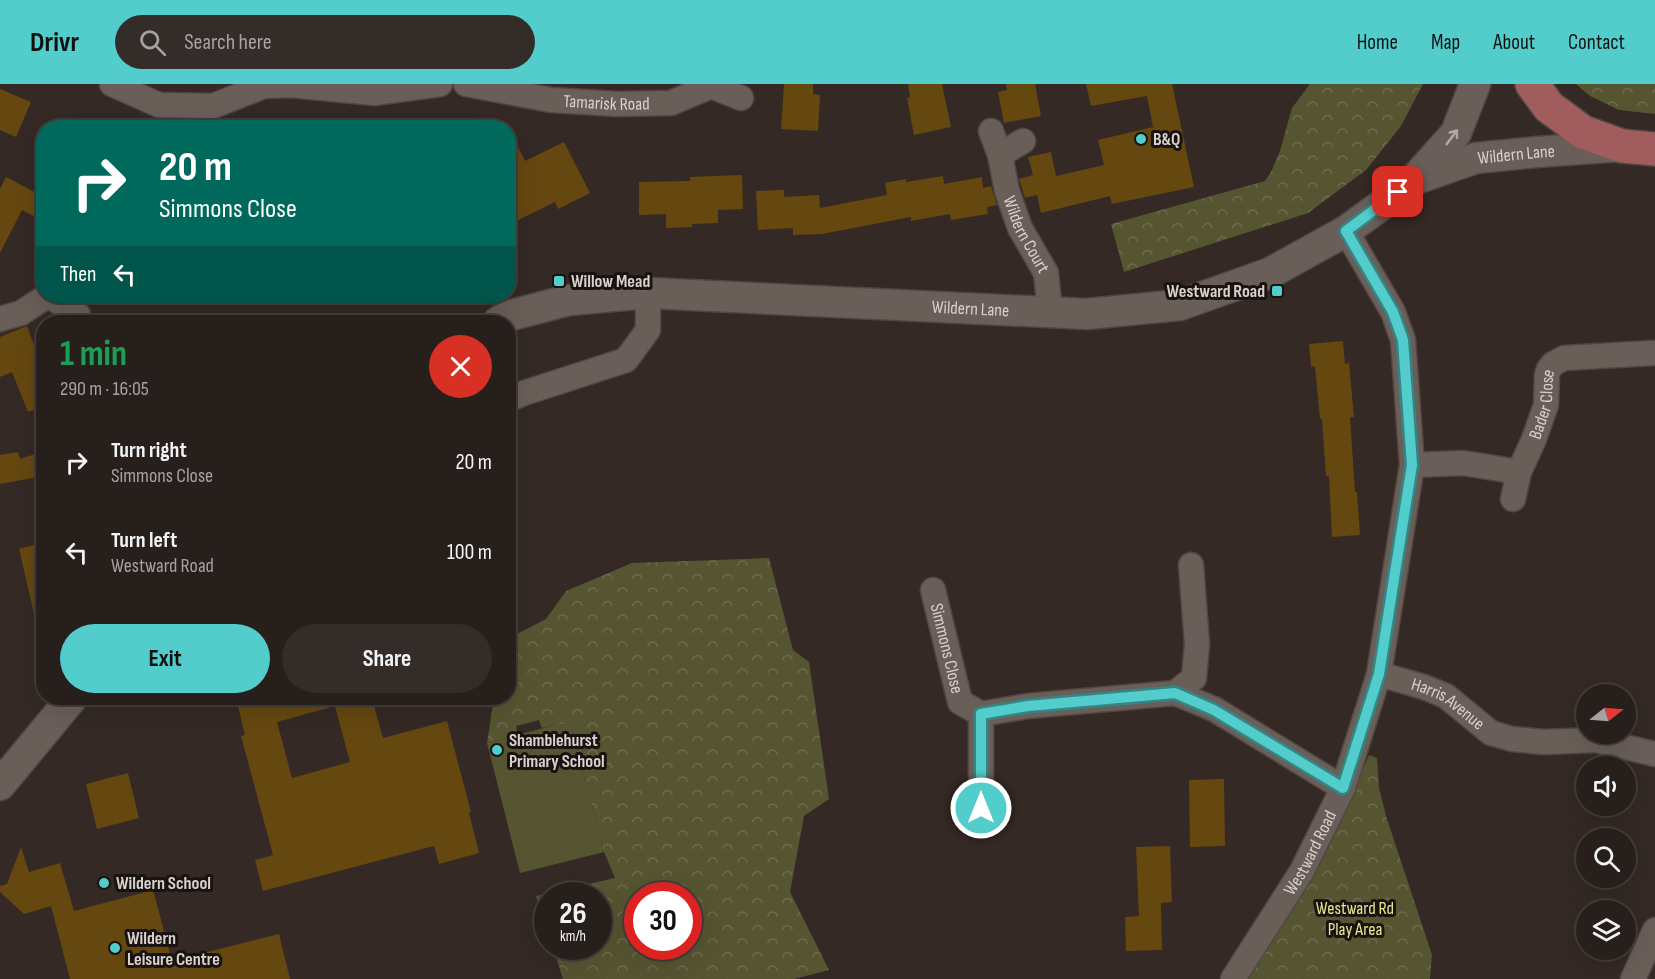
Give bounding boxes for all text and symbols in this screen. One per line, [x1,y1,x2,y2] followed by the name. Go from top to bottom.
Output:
[115,15,535,69] search box
[30,26,79,59] text: Drivr
[136,26,169,59] icon: search
[184,29,272,56] text: Search here
[1357,30,1398,55] text: Home
[1431,30,1460,55] text: Map
[1493,30,1535,55] text: About
[1568,30,1625,55] text: Contact
[563,91,650,115] street label: Tamarisk Road
[1153,129,1180,150] place label: B&Q
[1445,129,1458,145] one-way arrow
[1134,132,1148,146] marker: B&Q
[1477,141,1556,169] street label: Wildern Lane
[159,142,232,193] text: 20 m
[60,144,138,222] icon: right
[1372,166,1423,217] pin
[1381,175,1414,208] icon: arrive
[159,193,297,225] text: Simmons Close
[999,193,1054,277] street label: Wildern Court
[108,258,141,291] icon: left
[60,261,96,288] text: Then
[571,271,650,292] place label: Willow Mead
[552,274,566,288] marker: Willow Mead
[1167,281,1265,302] place label: Westward Road
[1270,284,1284,298] marker: Westward Road
[931,297,1010,321] street label: Wildern Lane
[60,333,127,376] text: 1 min
[429,335,492,398] button: close
[1525,367,1559,442] street label: Bader Close
[60,377,149,401] text: 290 m · 16:05
[111,437,187,464] text: Turn right
[60,446,93,479] icon: right
[456,449,492,476] text: 20 m
[111,464,213,488] text: Simmons Close
[111,527,177,554] text: Turn left
[60,536,93,569] icon: left
[447,539,492,566] text: 100 m
[111,554,214,578] text: Westward Road
[926,601,968,696] street label: Simmons Close
[60,624,270,693] button: Exit
[282,624,492,693] button: Share
[1409,674,1489,734] street label: Harris Avenue
[1576,684,1636,744] north arrow
[1576,684,1636,960] map controls
[509,730,605,772] place label: Shamblehurst Primary School
[490,743,504,757] marker: Shamblehurst Primary School
[1576,756,1636,816] button: sound
[949,776,1013,840] position arrow
[1279,807,1341,899] street label: Westward Road
[1576,828,1636,888] button: search
[116,873,211,894] place label: Wildern School
[97,876,111,890] marker: Wildern School
[624,882,702,960] speed limit sign: 30
[559,896,587,932] text: 26
[1316,898,1394,940] park label: Westward Rd Play Area
[1576,900,1636,960] button: layers
[560,927,586,946] text: km/h
[127,928,220,970] place label: Wildern Leisure Centre
[108,941,122,955] marker: Wildern Leisure Centre

